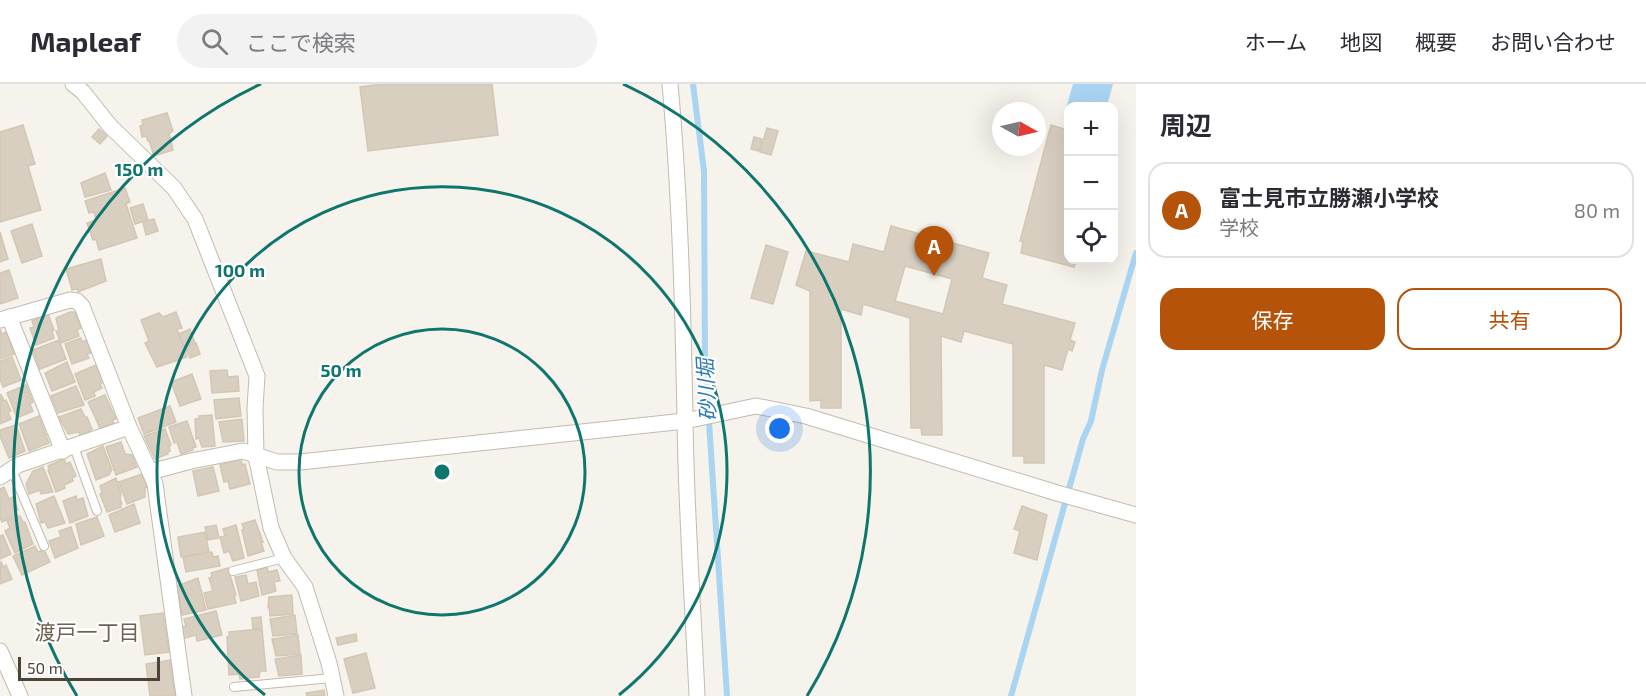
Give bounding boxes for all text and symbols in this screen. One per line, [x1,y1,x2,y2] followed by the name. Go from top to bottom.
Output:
[177,14,597,68] search box
[30,24,141,58] text: Mapleaf
[198,25,231,58] icon: search
[246,29,356,55] text: ここで検索
[1245,29,1307,54] text: ホーム
[1340,29,1382,54] text: 地図
[1415,29,1457,54] text: 概要
[1490,29,1616,54] text: お問い合わせ
[992,102,1046,156] north arrow
[1064,102,1118,264] map controls
[1064,102,1118,156] button: +
[1160,109,1212,140] text: 周辺
[1064,156,1118,210] button: −
[115,158,163,180] text: 150 m
[1219,184,1439,210] text: 富士見市立勝瀬小学校
[1175,198,1188,222] text: A
[1574,198,1620,222] text: 80 m
[1064,210,1118,264] button: locate
[1219,215,1259,239] text: 学校
[914,226,954,276] pin: A
[215,259,265,281] text: 100 m
[1160,288,1385,350] button: 保存
[1397,288,1622,350] button: 共有
[691,355,720,422] water label: 砂川堀
[320,359,362,381] text: 50 m
[765,414,794,443] your location
[432,462,452,482] centre of rings
[35,619,140,644] district label: 渡戸一丁目
[18,654,160,682] scale bar
[27,658,63,677] text: 50 m

